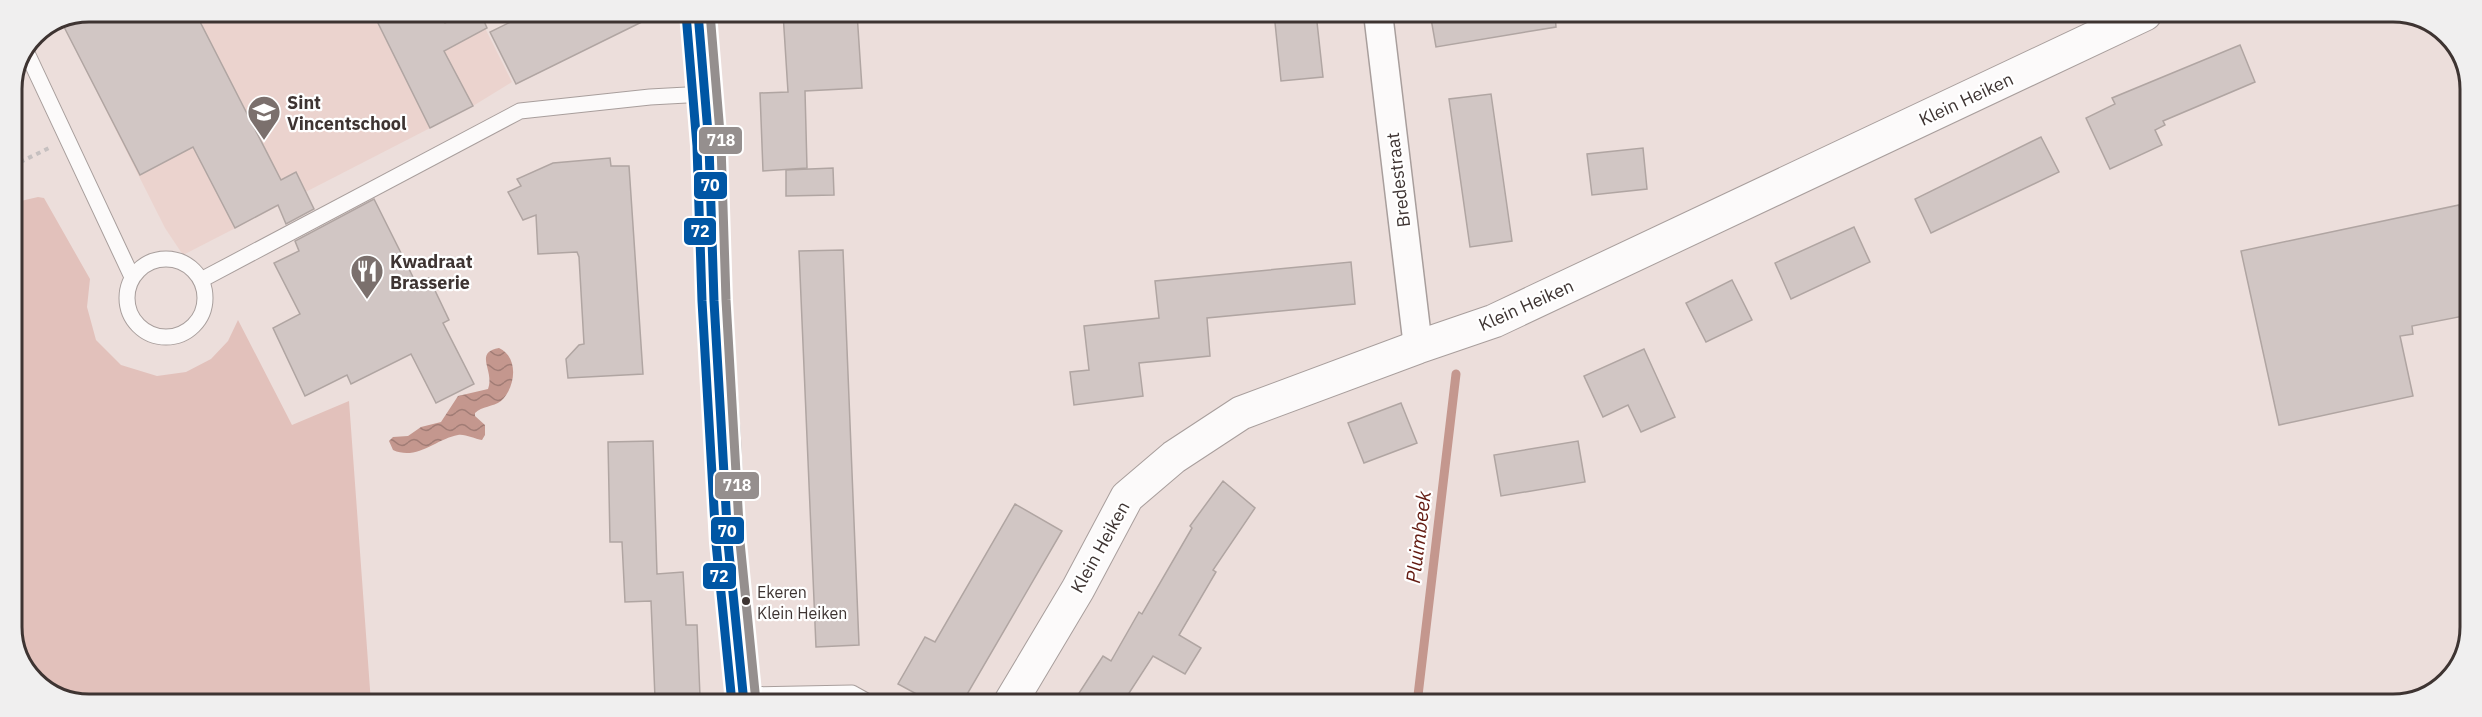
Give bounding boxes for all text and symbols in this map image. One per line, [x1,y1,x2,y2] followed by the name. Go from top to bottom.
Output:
[1915,67,2017,131] street label: Klein Heiken
[287,91,407,135] place label: Sint Vincentschool
[246,94,282,141] school or university icon: Sint Vincentschool
[698,126,743,155] line badge: 718
[707,130,735,150] text: 718
[1381,131,1415,229] street label: Bredestraat
[693,171,728,200] line badge: 70
[700,175,720,195] text: 70
[683,217,717,246] line badge: 72
[690,221,710,241] text: 72
[390,250,473,294] place label: Kwadraat Brasserie
[349,253,385,300] restaurant icon: Kwadraat Brasserie
[1475,274,1577,336] street label: Klein Heiken
[714,471,760,500] line badge: 718
[723,475,751,495] text: 718
[1399,489,1437,585] water label: Pluimbeek
[1065,497,1135,597] street label: Klein Heiken
[710,516,745,545] line badge: 70
[717,521,737,541] text: 70
[702,562,737,590] line badge: 72
[709,566,729,586] text: 72
[757,582,847,623] place label: Ekeren Klein Heiken
[740,595,752,607] marker: Ekeren Klein Heiken

